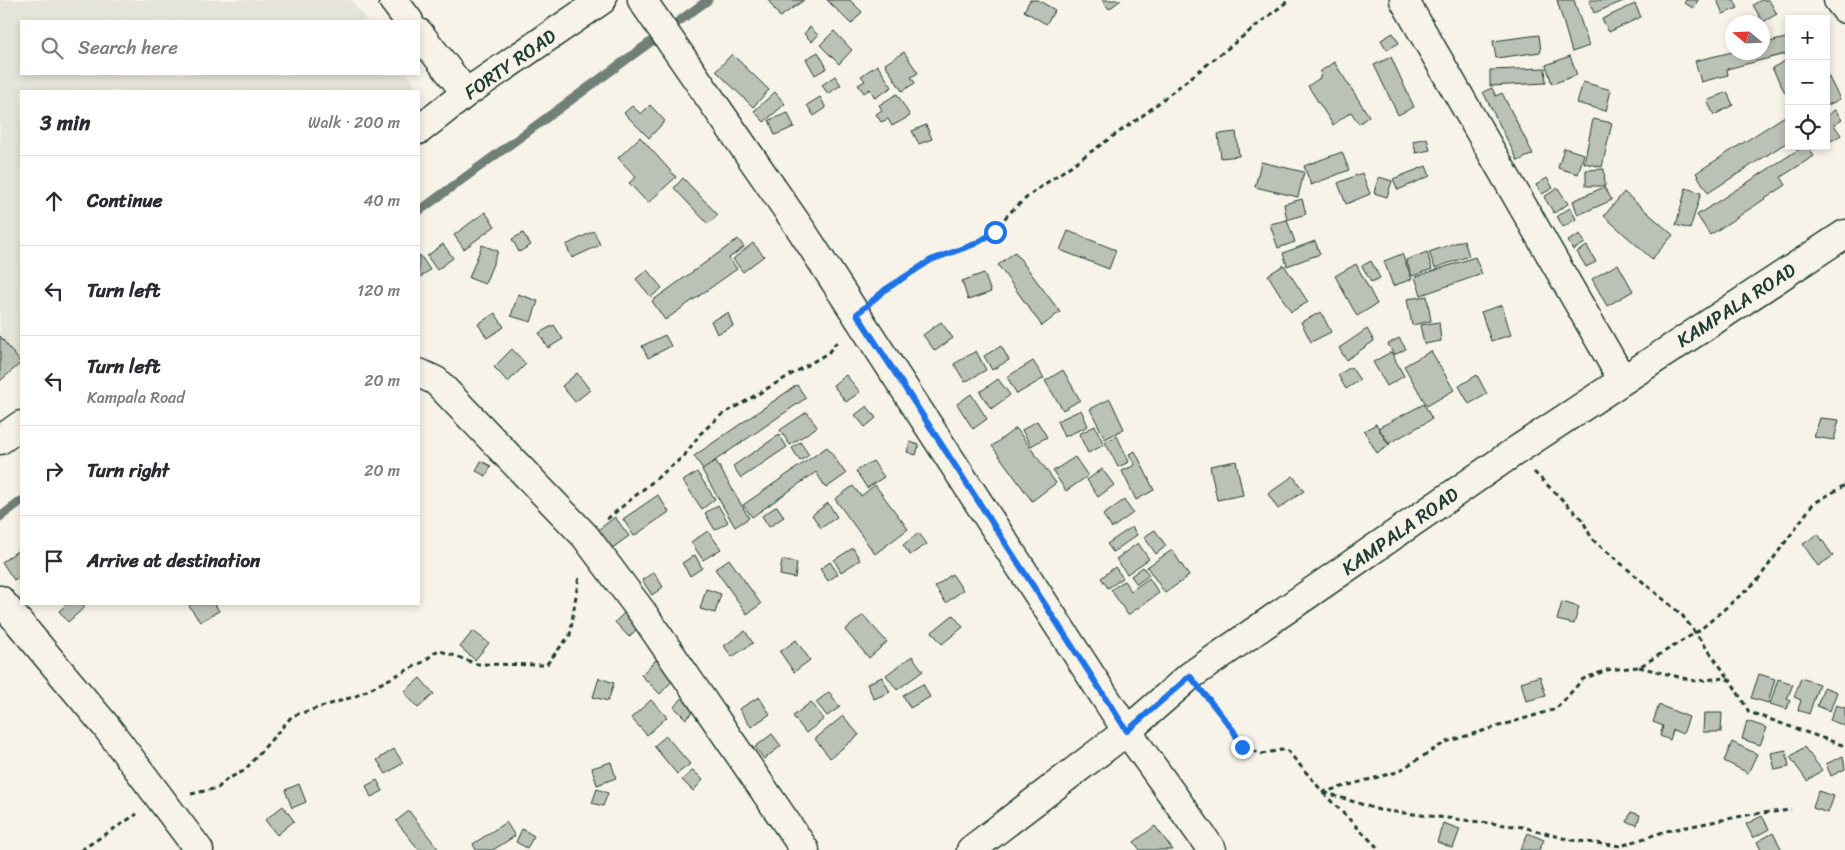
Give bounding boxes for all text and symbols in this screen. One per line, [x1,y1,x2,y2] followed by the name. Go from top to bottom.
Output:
[1725,15,1770,60] north arrow
[1785,15,1830,150] map controls
[1785,15,1830,60] button: +
[20,20,420,75] search box
[457,20,564,108] street label: FORTY ROAD
[78,31,178,64] text: Search here
[38,34,66,62] icon: search
[1785,60,1830,105] button: −
[40,104,90,142] text: 3 min
[1785,105,1830,150] button: locate
[308,108,400,137] text: Walk · 200 m
[87,184,163,217] text: Continue
[363,186,400,215] text: 40 m
[40,187,68,215] icon: ahead
[984,221,1007,244] route start
[1670,253,1803,356] street label: KAMPALA ROAD
[87,274,160,307] text: Turn left
[357,276,400,305] text: 120 m
[40,277,68,305] icon: left
[87,350,160,383] text: Turn left
[364,366,400,395] text: 20 m
[40,367,68,395] icon: left
[87,383,185,412] text: Kampala Road
[87,454,169,487] text: Turn right
[364,456,400,485] text: 20 m
[40,457,68,485] icon: right
[1334,478,1466,584] street label: KAMPALA ROAD
[87,544,260,577] text: Arrive at destination
[40,547,68,575] icon: arrive
[1231,736,1254,759] route end

